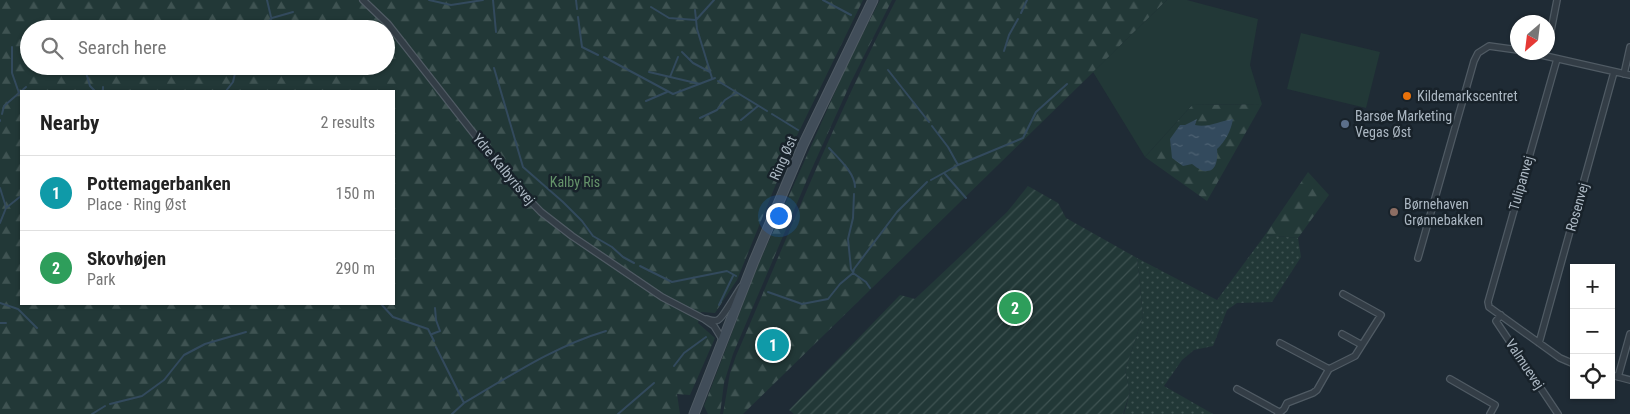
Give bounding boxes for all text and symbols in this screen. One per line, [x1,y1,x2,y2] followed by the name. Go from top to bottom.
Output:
[1510,15,1555,60] north arrow
[20,20,395,75] search box
[38,34,66,62] icon: search
[78,36,166,59] text: Search here
[1417,88,1518,104] place label: Kildemarkscentret
[1401,90,1413,102] marker: Kildemarkscentret
[1355,108,1452,140] place label: Barsøe Marketing Vegas Øst
[40,111,99,135] text: Nearby
[320,113,375,132] text: 2 results
[1339,118,1351,130] marker: Barsøe Marketing Vegas Øst
[470,130,538,208] street label: Ydre Kalbyrisvej
[766,134,800,182] street label: Ring Øst
[1506,154,1536,212] street label: Tulipanvej
[87,172,231,195] text: Pottemagerbanken
[550,174,600,190] park label: Kalby Ris
[1562,181,1592,233] street label: Rosenvej
[52,184,60,203] text: 1
[336,184,375,203] text: 150 m
[87,195,186,214] text: Place · Ring Øst
[1404,196,1483,228] place label: Børnehaven Grønnebakken
[766,203,792,229] your location
[1388,206,1400,218] marker: Børnehaven Grønnebakken
[87,247,166,270] text: Skovhøjen
[52,259,60,278] text: 2
[336,259,375,278] text: 290 m
[1570,264,1615,399] map controls
[1570,264,1615,309] button: +
[87,270,116,289] text: Park
[999,289,1031,327] pin: 2
[1570,309,1615,354] button: −
[757,326,789,364] pin: 1
[1502,336,1548,392] street label: Valmuevej
[1570,354,1615,399] button: locate

